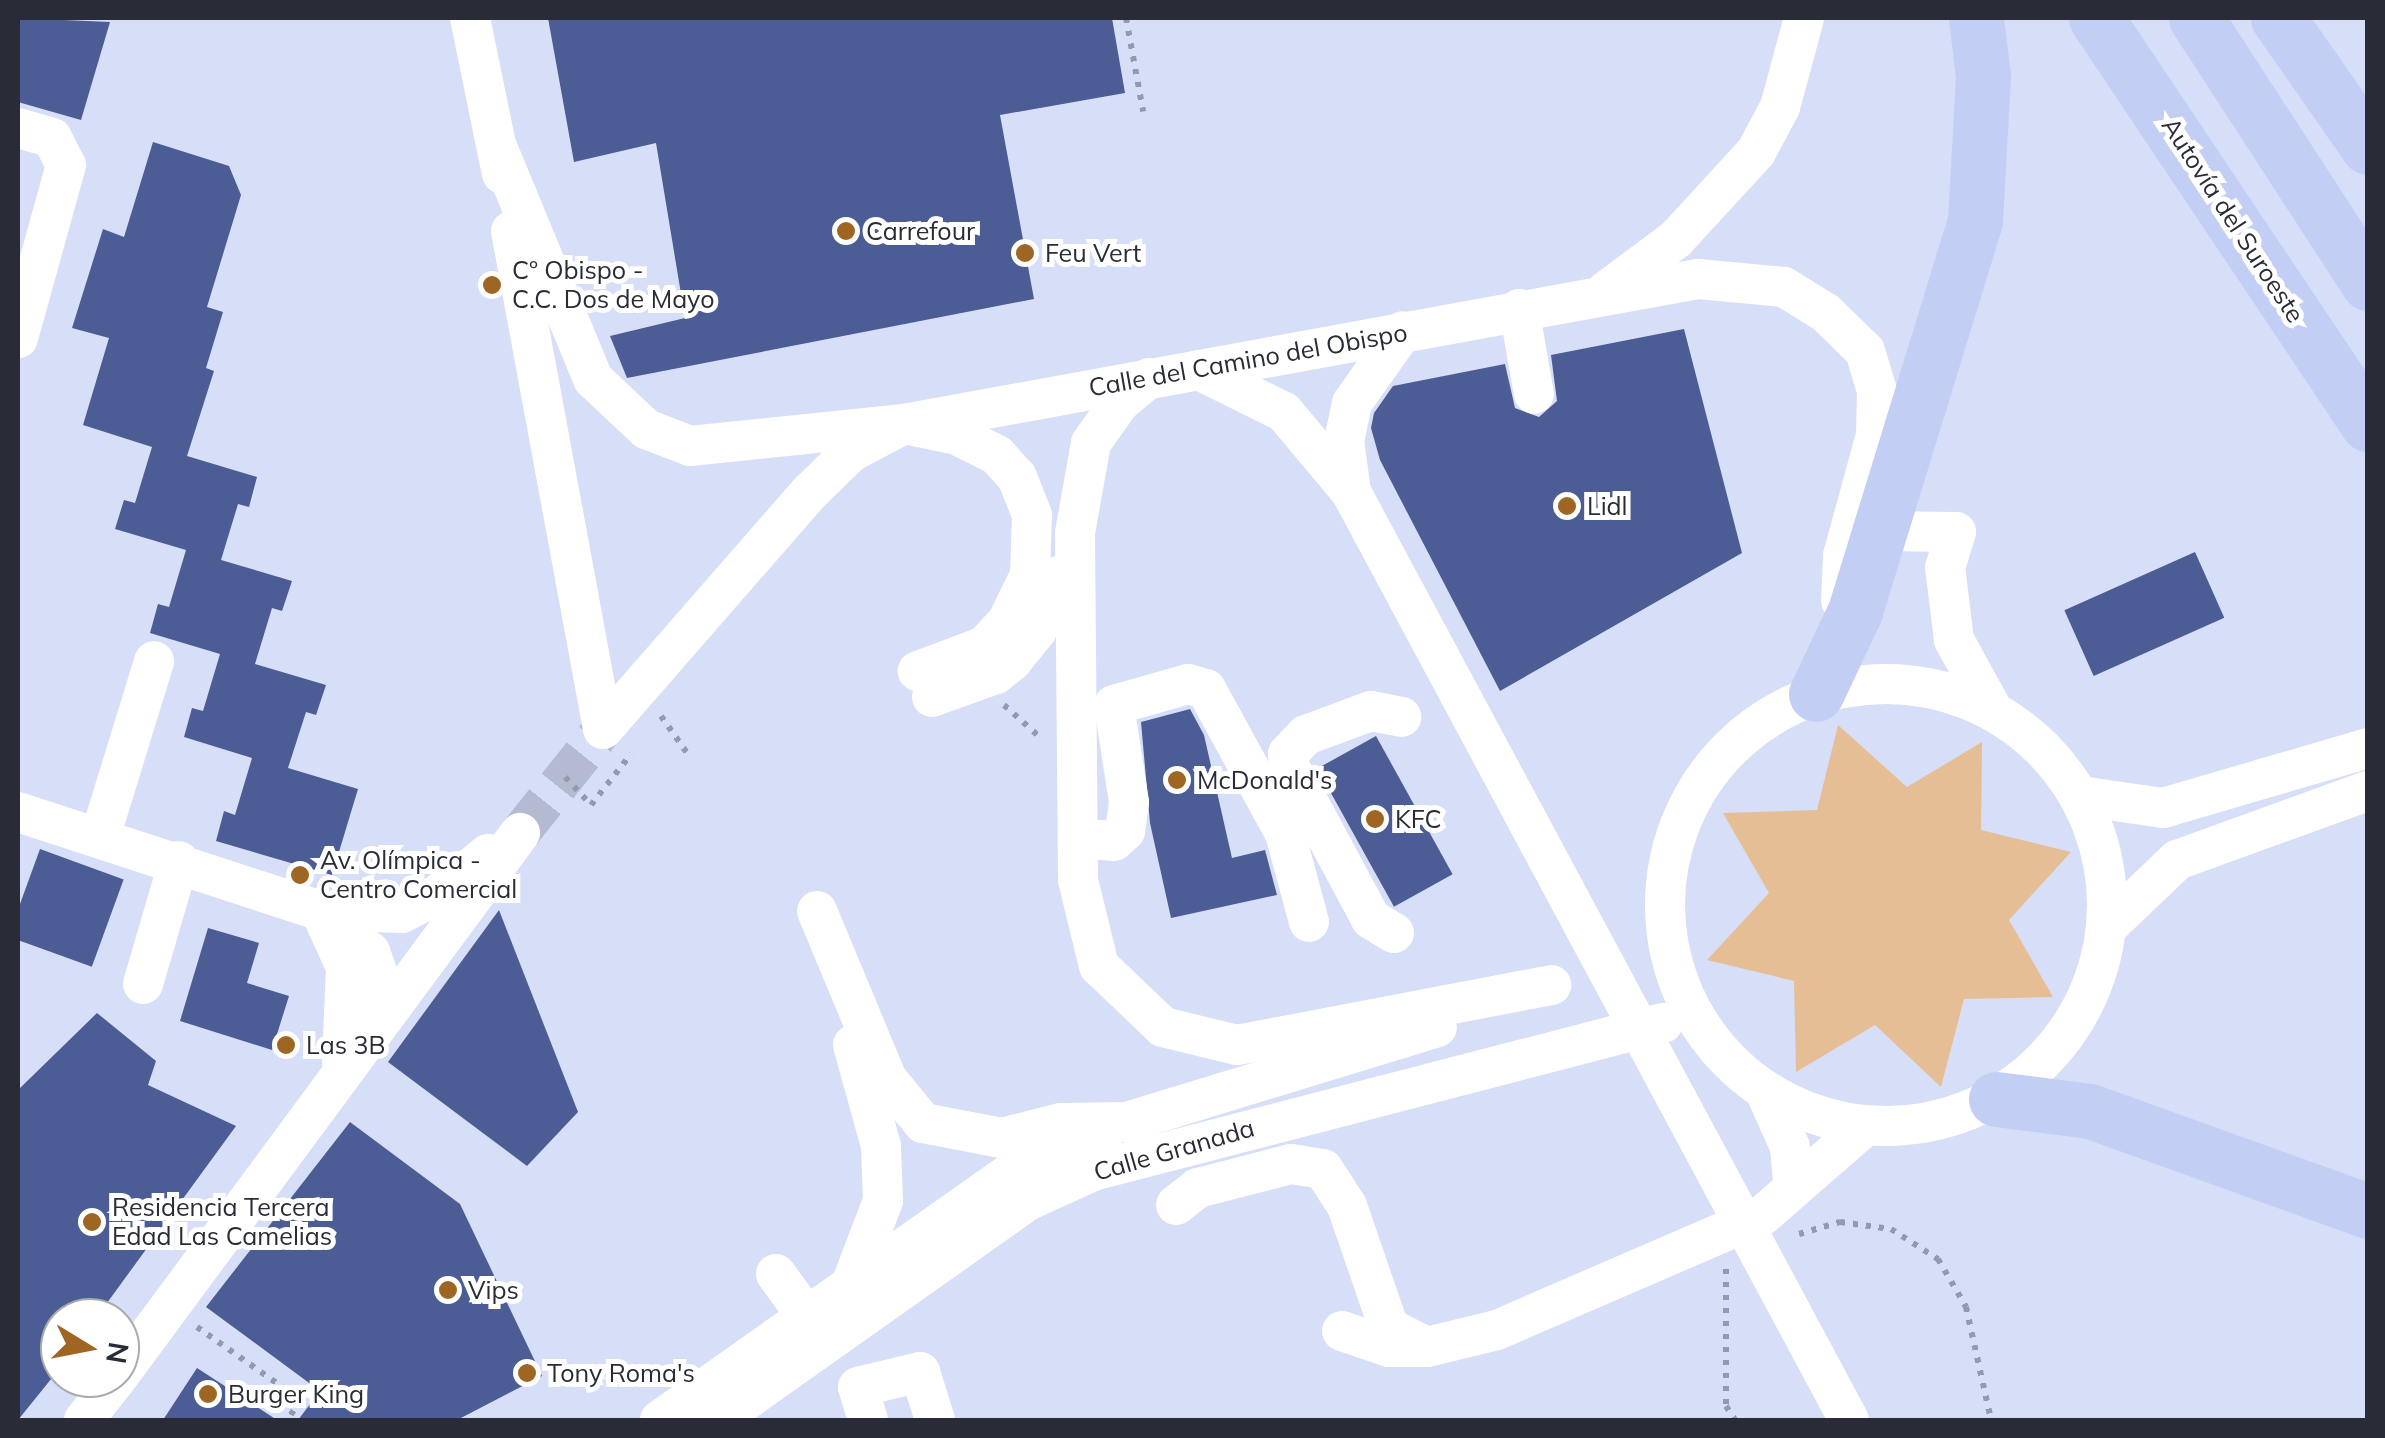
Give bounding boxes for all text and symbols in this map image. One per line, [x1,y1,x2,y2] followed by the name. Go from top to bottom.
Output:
[2155,112,2311,328] street label: Autovía del Suroeste
[866,216,975,246] place label: Carrefour
[835,220,857,242] marker: Carrefour
[1045,238,1141,268] place label: Feu Vert
[1014,242,1036,264] marker: Feu Vert
[512,256,714,315] place label: Cº Obispo - C.C. Dos de Mayo
[481,274,503,296] marker: Cº Obispo - C.C. Dos de Mayo
[1086,317,1410,403] street label: Calle del Camino del Obispo
[1587,491,1628,521] place label: Lidl
[1556,495,1578,517] marker: Lidl
[1197,765,1332,795] place label: McDonald's
[1166,769,1188,791] marker: McDonald's
[1395,804,1442,834] place label: KFC
[1364,808,1386,830] marker: KFC
[320,846,517,905] place label: Av. Olímpica - Centro Comercial
[289,864,311,886] marker: Av. Olímpica - Centro Comercial
[306,1030,386,1060] place label: Las 3B
[275,1034,297,1056] marker: Las 3B
[1090,1113,1258,1187] street label: Calle Granada
[112,1193,332,1252] place label: Residencia Tercera Edad Las Camelias
[81,1211,103,1233] marker: Residencia Tercera Edad Las Camelias
[468,1275,519,1305] place label: Vips
[437,1279,459,1301] marker: Vips
[40,1298,140,1398] north arrow
[99,1339,137,1366] text: N
[547,1358,695,1388] place label: Tony Roma's
[516,1362,538,1384] marker: Tony Roma's
[228,1379,364,1409] place label: Burger King
[197,1383,219,1405] marker: Burger King

